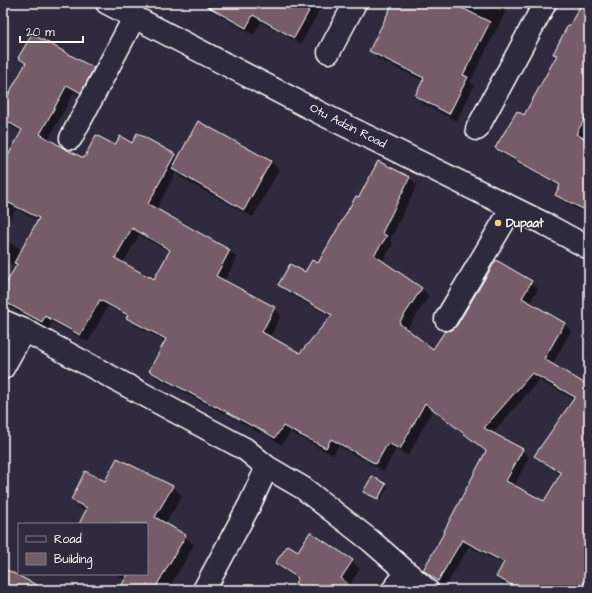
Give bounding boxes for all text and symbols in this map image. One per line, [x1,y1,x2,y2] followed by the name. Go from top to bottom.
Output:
[20,18,83,44] scale bar
[26,24,55,41] text: 20 m
[307,99,389,153] street label: Otu Adzin Road
[506,215,544,233] place label: Dupaat
[493,218,503,228] marker: Dupaat
[18,523,148,575] legend
[54,531,82,548] text: Road
[54,551,92,569] text: Building

